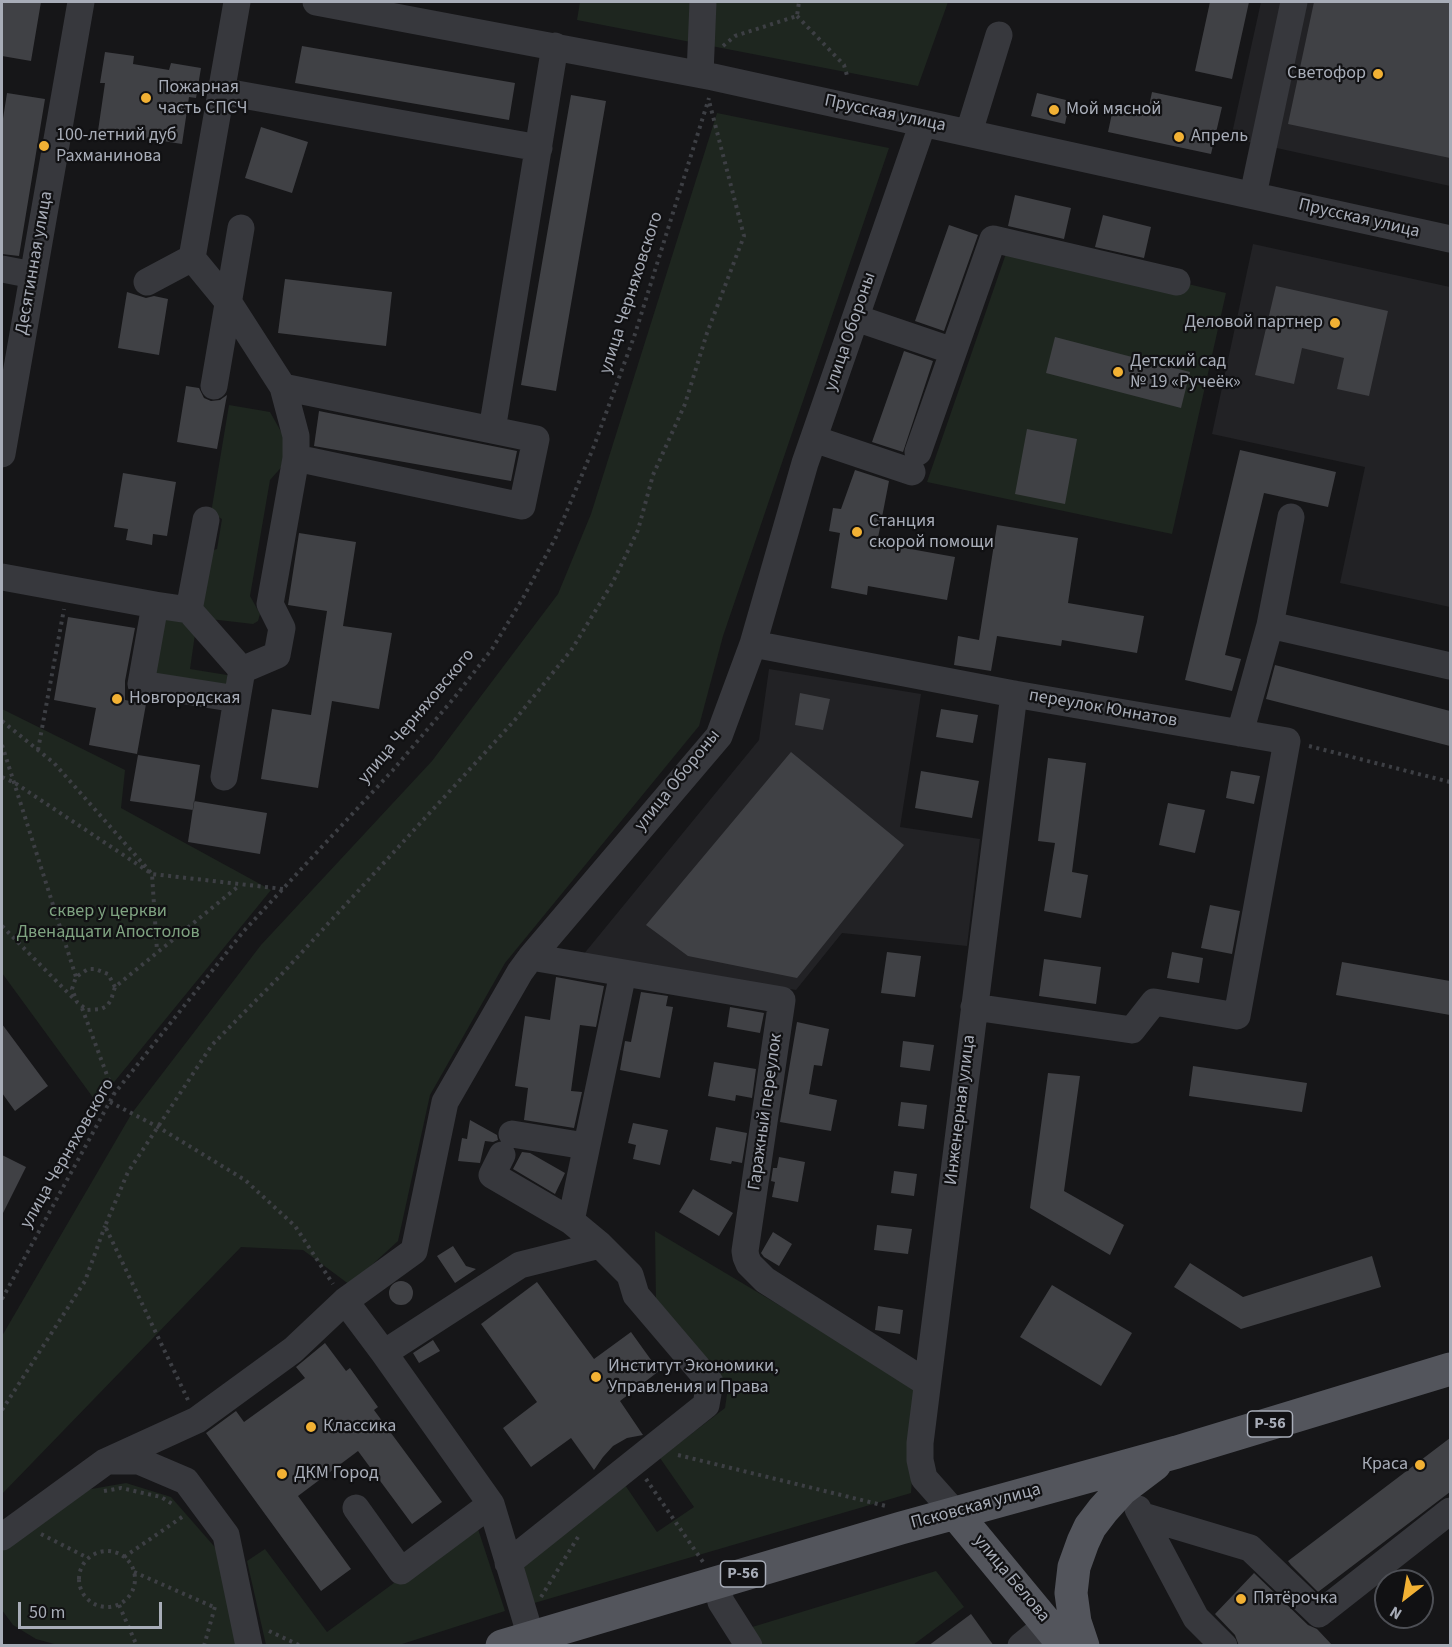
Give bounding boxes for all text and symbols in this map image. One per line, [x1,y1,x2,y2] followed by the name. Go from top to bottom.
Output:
[1287,63,1366,85] place label: Светофор
[1371,67,1385,81] marker: Светофор
[158,77,248,119] place label: Пожарная часть СПСЧ
[139,91,153,105] marker: Пожарная часть СПСЧ
[822,91,948,137] street label: Прусская улица
[1066,99,1162,121] place label: Мой мясной
[1047,103,1061,117] marker: Мой мясной
[56,125,177,168] place label: 100-летний дуб Рахманинова
[1191,126,1248,148] place label: Апрель
[1172,130,1186,144] marker: Апрель
[37,139,51,153] marker: 100-летний дуб Рахманинова
[12,189,58,337] street label: Десятинная улица
[1296,195,1422,243] street label: Прусская улица
[596,209,668,377] street label: улица Черняховского
[821,270,881,394] street label: улица Обороны
[1184,312,1323,334] place label: Деловой партнер
[1328,316,1342,330] marker: Деловой партнер
[1130,351,1241,394] place label: Детский сад № 19 «Ручеёк»
[1111,365,1125,379] marker: Детский сад № 19 «Ручеёк»
[869,511,994,554] place label: Станция скорой помощи
[850,525,864,539] marker: Станция скорой помощи
[354,645,480,789] street label: улица Черняховского
[1027,685,1179,733] street label: переулок Юннатов
[129,688,241,710] place label: Новгородская
[110,692,124,706] marker: Новгородская
[631,726,725,836] street label: улица Обороны
[16,901,200,944] park label: сквер у церкви Двенадцати Апостолов
[744,1032,788,1192] street label: Гаражный переулок
[941,1034,981,1186] street label: Инженерная улица
[16,1075,120,1233] street label: улица Черняховского
[608,1356,779,1398] place label: Институт Экономики, Управления и Права
[589,1370,603,1384] marker: Институт Экономики, Управления и Права
[1248,1411,1292,1437] road number: Р-56
[323,1416,396,1438] place label: Классика
[304,1420,318,1434] marker: Классика
[1362,1454,1408,1476] place label: Краса
[1413,1458,1427,1472] marker: Краса
[294,1463,379,1485] place label: ДКМ Город
[275,1467,289,1481] marker: ДКМ Город
[909,1479,1043,1535] street label: Псковская улица
[968,1531,1054,1627] street label: улица Белова
[720,1561,766,1587] road number: Р-56
[1374,1569,1434,1629] north arrow
[1253,1588,1338,1610] place label: Пятёрочка
[21,1590,165,1628] scale bar
[1234,1592,1248,1606] marker: Пятёрочка
[29,1600,65,1625] text: 50 m
[1386,1601,1406,1625] text: N

